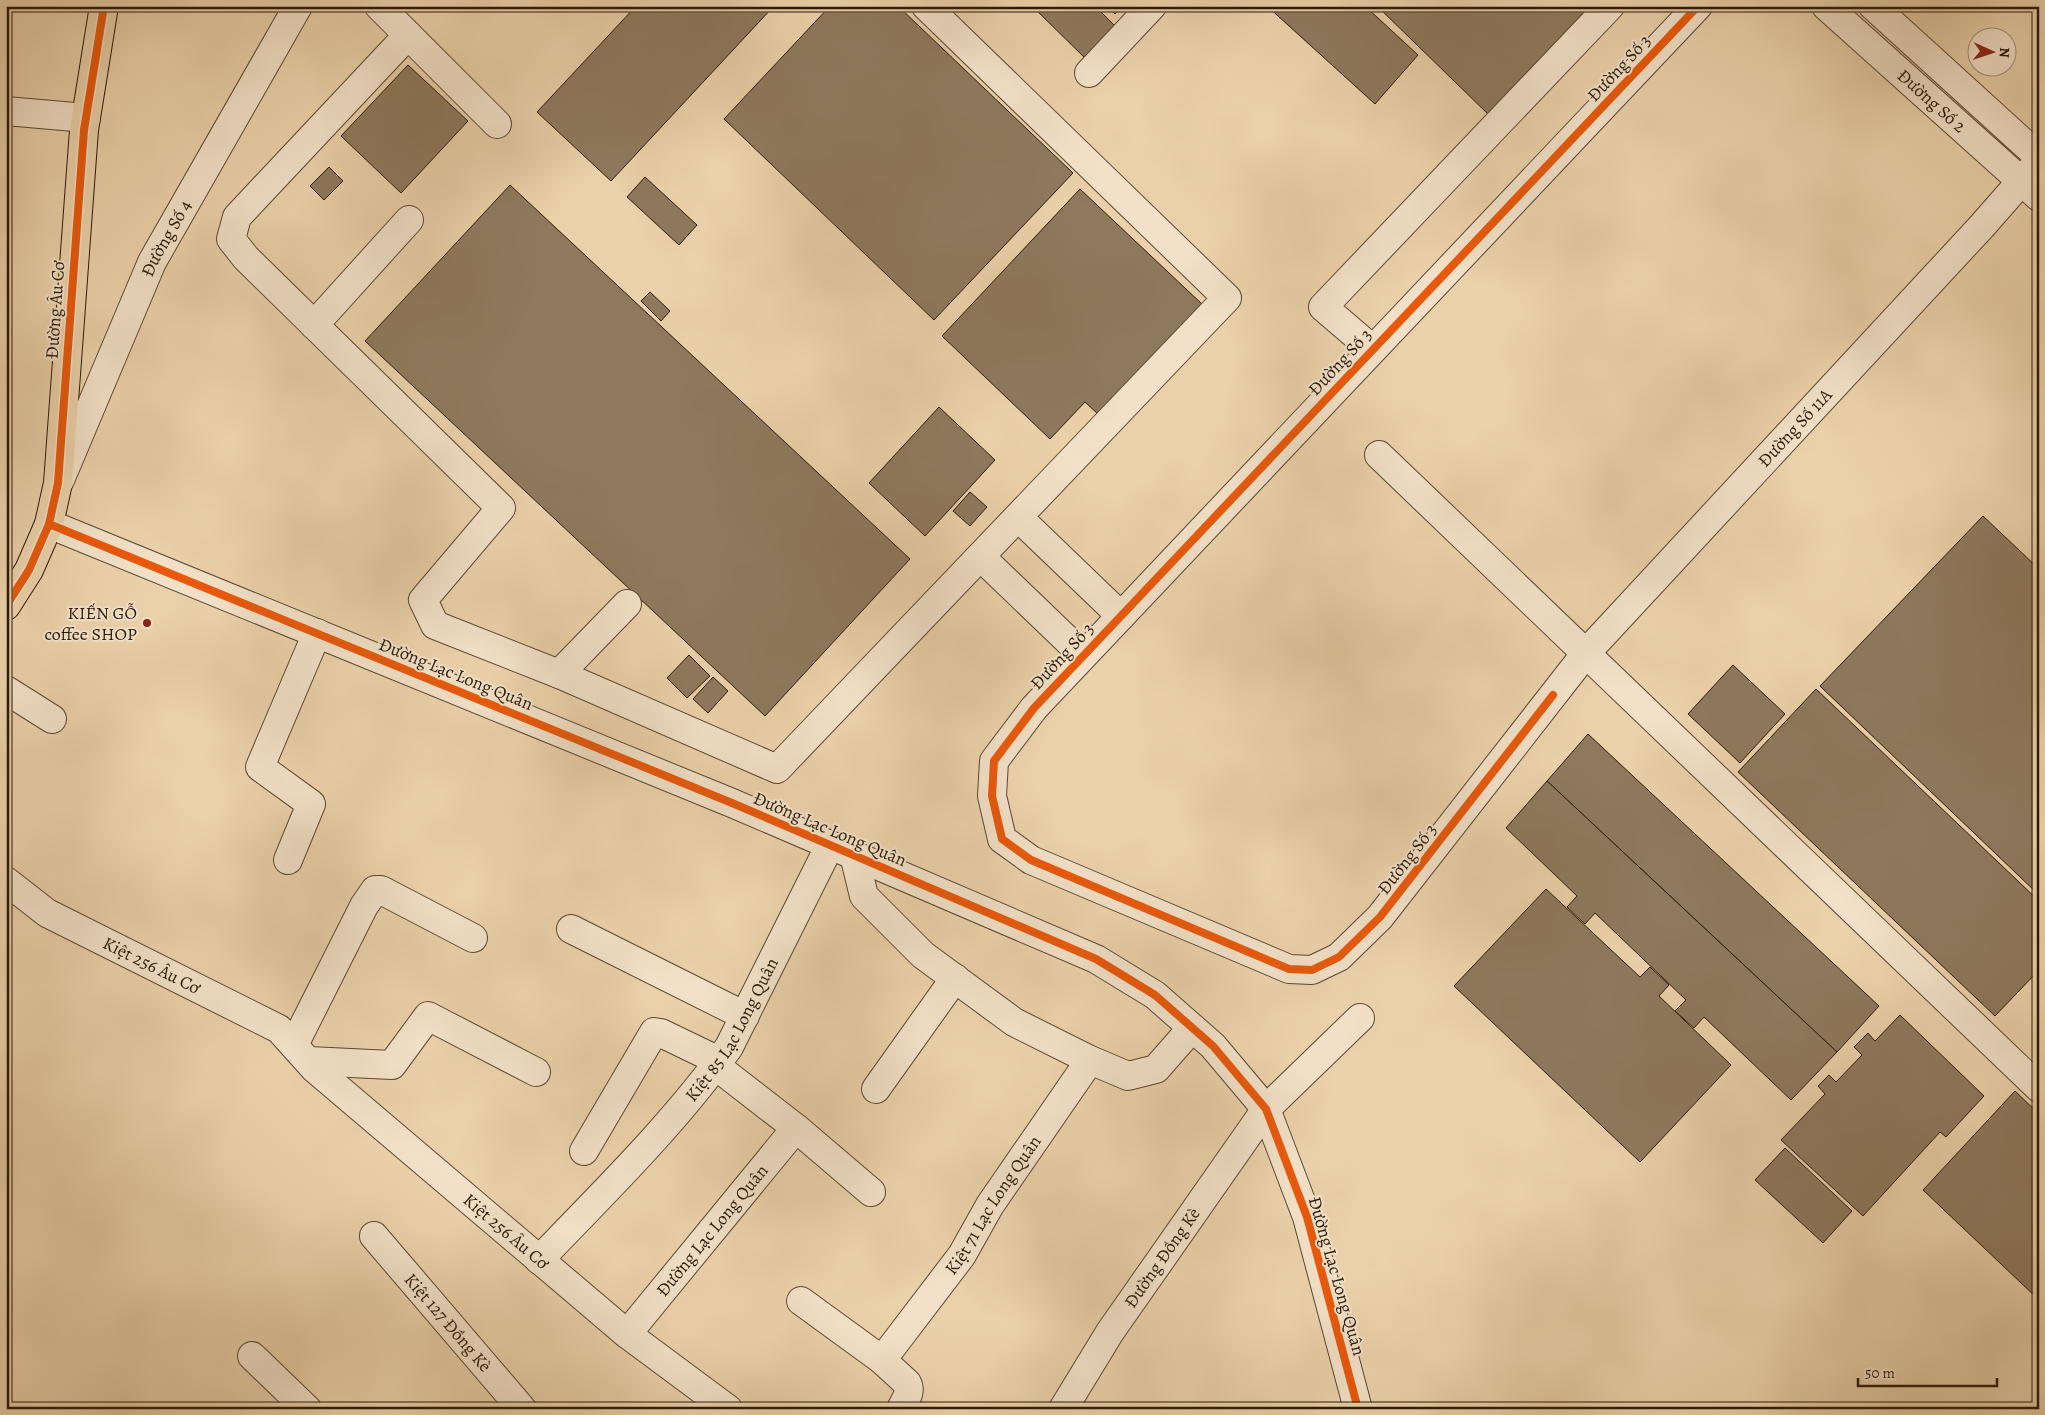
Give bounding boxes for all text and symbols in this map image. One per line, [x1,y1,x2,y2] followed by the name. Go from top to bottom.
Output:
[1968,28,2018,78] north arrow
[1582,29,1656,107] street label: Đường Số 3
[1995,47,2014,58] text: N
[1892,64,1972,138] street label: Đường Số 2
[135,196,197,280] street label: Đường Số 4
[40,260,70,360] street label: Đường Âu Cơ
[1303,323,1377,401] street label: Đường Số 3
[1752,383,1838,472] street label: Đường Số 11A
[44,601,137,646] place label: KIẾN GỖ coffee SHOP
[141,617,153,629] marker: KIẾN GỖ coffee SHOP
[1025,617,1099,695] street label: Đường Số 3
[375,632,537,716] street label: Đường Lạc Long Quân
[750,786,910,872] street label: Đường Lạc Long Quân
[1372,819,1442,899] street label: Đường Số 3
[99,931,205,1000] street label: Kiệt 256 Âu Cơ
[680,954,784,1107] street label: Kiệt 85 Lạc Long Quân
[939,1131,1047,1280] street label: Kiệt 71 Lạc Long Quân
[651,1159,774,1302] street label: Đường Lạc Long Quân
[458,1188,555,1275] street label: Kiệt 256 Âu Cơ
[1303,1194,1371,1358] street label: Đường Lạc Long Quân
[1118,1202,1206,1313] street label: Đường Đồng Kè
[399,1268,497,1377] street label: Kiệt 127 Đồng Kè
[1858,1355,1996,1387] scale bar
[1865,1363,1895,1383] text: 50 m

